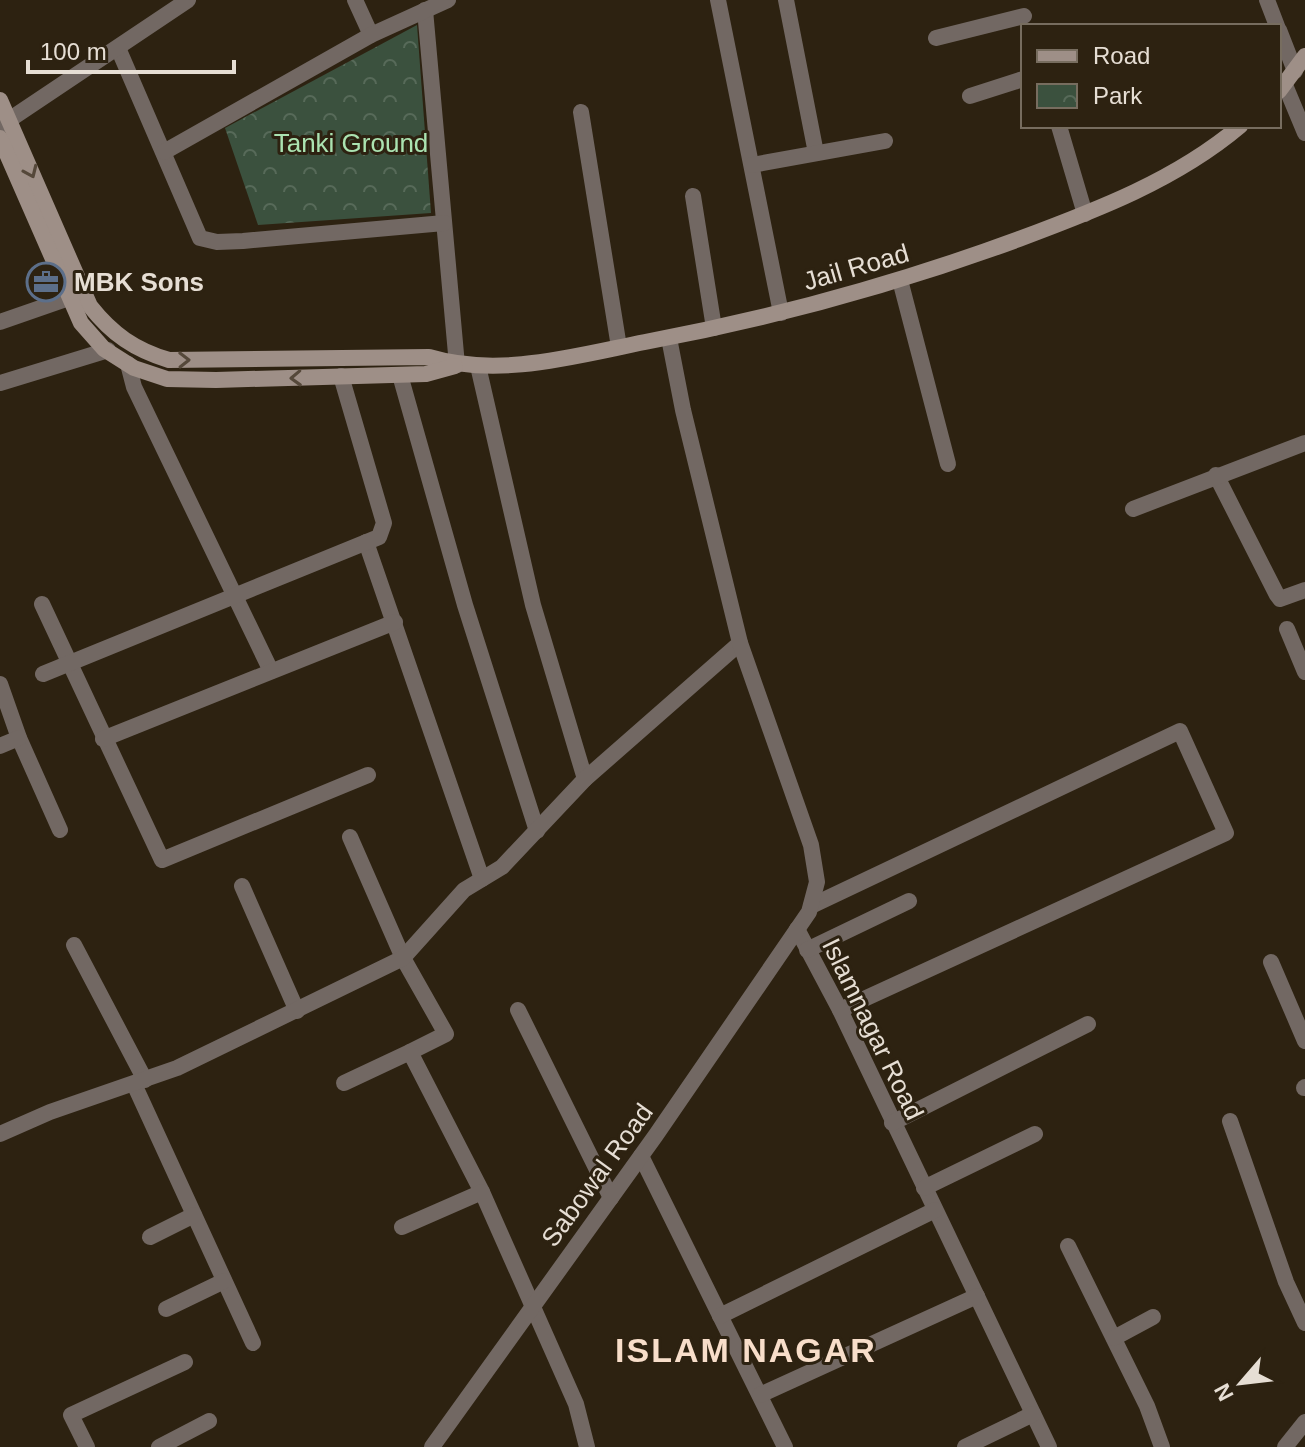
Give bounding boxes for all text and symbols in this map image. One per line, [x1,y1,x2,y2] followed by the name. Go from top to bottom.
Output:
[28,24,234,74] scale bar
[1021,24,1281,128] legend
[40,38,107,65] text: 100 m
[1093,42,1150,69] text: Road
[1093,82,1143,109] text: Park
[274,128,428,158] park label: Tanki Ground
[21,164,37,178] one-way arrow
[800,238,912,296] street label: Jail Road
[25,261,67,303] office icon: MBK Sons
[74,267,204,297] place label: MBK Sons
[178,351,191,369] one-way arrow
[289,369,302,386] one-way arrow
[816,933,930,1125] street label: Islamnagar Road
[535,1098,659,1252] street label: Sabowal Road
[615,1331,877,1369] district label: ISLAM NAGAR
[1201,1343,1281,1423] north arrow
[1209,1379,1239,1405] text: N

